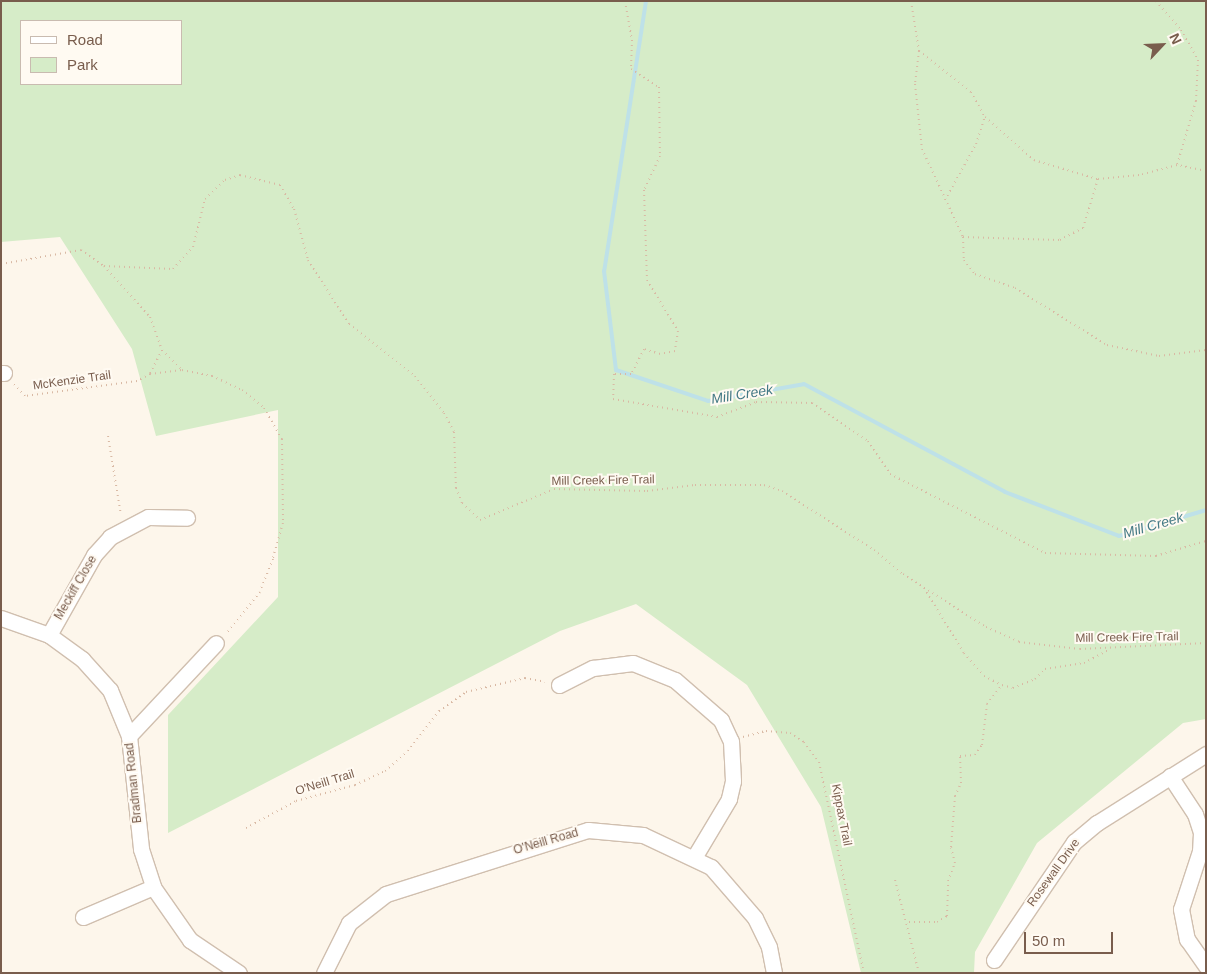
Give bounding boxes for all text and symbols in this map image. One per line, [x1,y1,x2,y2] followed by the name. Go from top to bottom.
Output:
[20,20,182,85] legend
[1137,20,1187,70] north arrow
[67,31,103,48] text: Road
[1166,31,1185,47] text: N
[67,56,98,73] text: Park
[32,368,112,394] street label: McKenzie Trail
[710,381,774,407] water label: Mill Creek
[551,473,655,489] street label: Mill Creek Fire Trail
[1121,508,1185,542] water label: Mill Creek
[52,553,100,623] street label: Meckiff Close
[1075,630,1179,646] street label: Mill Creek Fire Trail
[123,742,145,824] street label: Bradman Road
[294,767,356,799] street label: O'Neill Trail
[828,783,854,847] street label: Kippax Trail
[512,826,580,858] street label: O'Neill Road
[1025,836,1083,910] street label: Rosewall Drive
[1027,922,1116,954] scale bar
[1032,932,1065,949] text: 50 m

